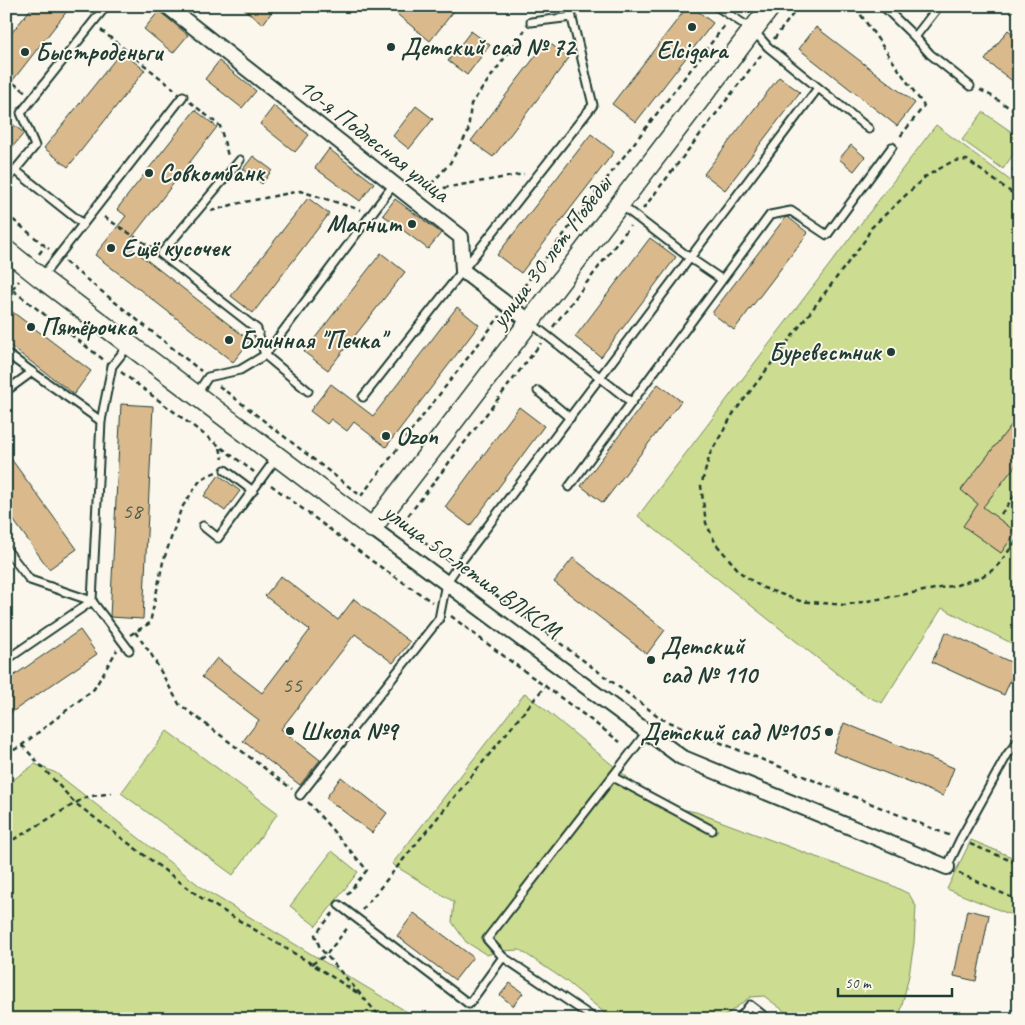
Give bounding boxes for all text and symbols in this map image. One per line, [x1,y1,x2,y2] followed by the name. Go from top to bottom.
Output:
[686,21,698,33] marker: Elcigara
[401,31,577,63] place label: Детский сад № 72
[657,34,730,66] place label: Elcigara
[35,36,164,68] place label: Быстроденьги
[385,41,397,53] marker: Детский сад № 72
[19,46,31,58] marker: Быстроденьги
[292,71,458,210] street label: 10-я Подлесная улица
[159,157,266,189] place label: Совкомбанк
[143,167,155,179] marker: Совкомбанк
[482,168,620,336] street label: улица 30 лет Победы
[326,208,403,240] place label: Магнит
[406,218,418,230] marker: Магнит
[121,232,232,264] place label: Ещё кусочек
[105,242,117,254] marker: Ещё кусочек
[41,311,139,343] place label: Пятёрочка
[25,321,37,333] marker: Пятёрочка
[239,324,390,356] place label: Блинная "Печка"
[223,334,235,346] marker: Блинная "Печка"
[769,336,883,368] place label: Буревестник
[885,346,897,358] marker: Буревестник
[396,420,438,452] place label: Ozon
[380,430,392,442] marker: Ozon
[375,495,569,647] street label: улица 50-летия ВЛКСМ
[122,497,144,525] house number: 58
[661,630,760,691] place label: Детский сад № 110
[645,654,657,666] marker: Детский сад № 110
[282,671,303,699] house number: 55
[300,715,400,747] place label: Школа №9
[640,716,821,748] place label: Детский сад №105
[284,725,296,737] marker: Школа №9
[823,726,835,738] marker: Детский сад №105
[838,965,951,997] scale bar
[845,974,872,993] text: 50 m

